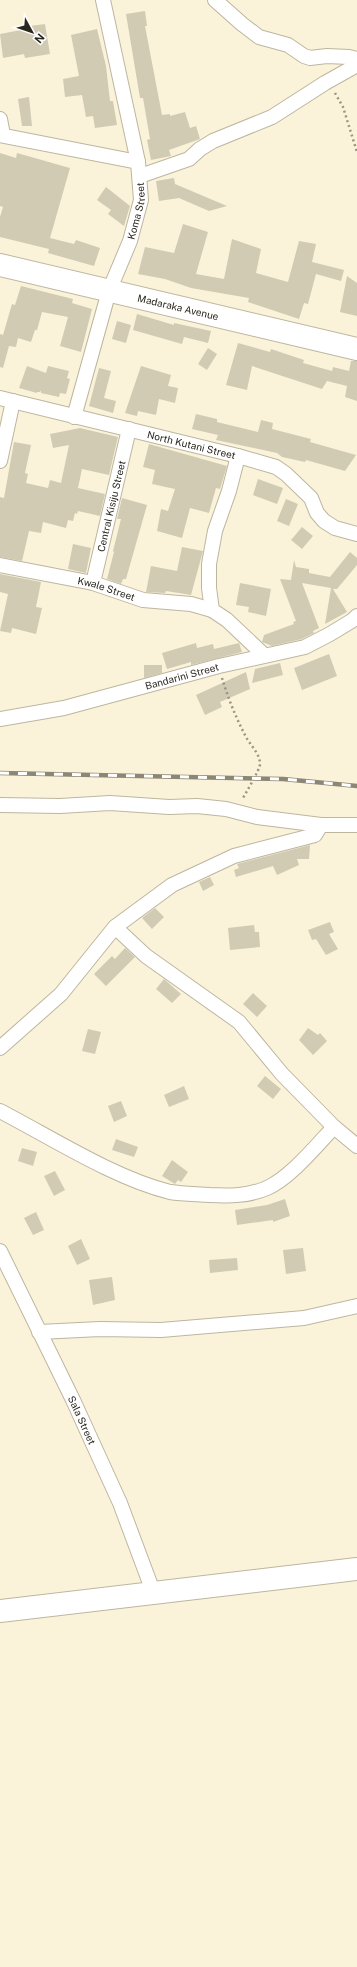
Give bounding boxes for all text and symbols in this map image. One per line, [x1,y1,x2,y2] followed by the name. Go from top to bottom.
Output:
[12,12,52,52] north arrow
[32,31,47,46] text: N
[125,182,147,241] street label: Koma Street
[136,292,220,322] street label: Madaraka Avenue
[146,428,237,461] street label: North Kutani Street
[94,459,128,553] street label: Central Kisiju Street
[77,574,137,603] street label: Kwale Street
[144,660,220,692] street label: Bandarini Street
[66,1394,99,1447] street label: Sala Street

